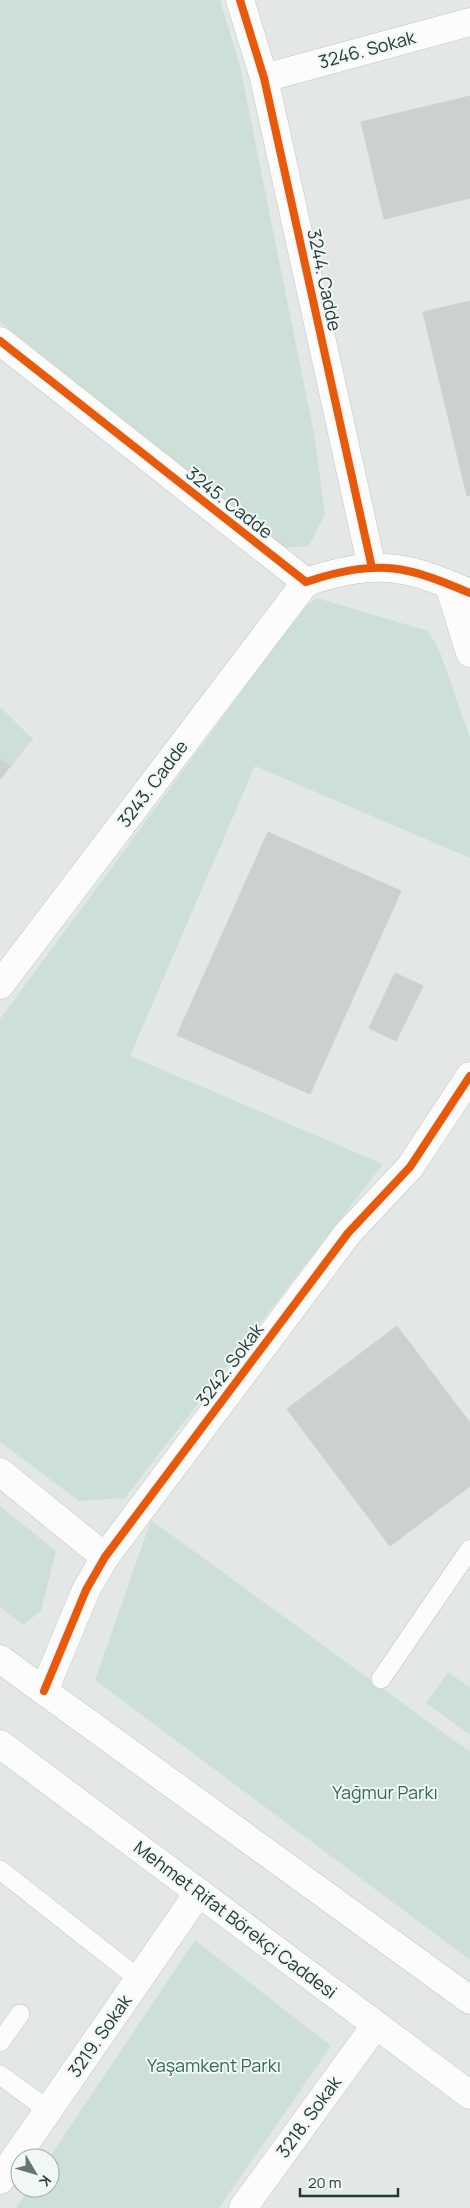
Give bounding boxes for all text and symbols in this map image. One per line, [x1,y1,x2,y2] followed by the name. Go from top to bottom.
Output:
[316,24,419,73] street label: 3246. Sokak
[302,227,348,333] street label: 3244. Cadde
[181,461,278,544] street label: 3245. Cadde
[112,735,193,832] street label: 3243. Cadde
[190,1317,269,1411] street label: 3242. Sokak
[332,1780,438,1804] park label: Yağmur Parkı
[129,1835,342,2004] street label: Mehmet Rifat Börekçi Caddesi
[62,1988,137,2082] street label: 3219. Sokak
[147,2053,281,2077] park label: Yaşamkent Parkı
[270,2070,347,2162] street label: 3218. Sokak
[10,2148,60,2198] north arrow
[300,2166,398,2198] scale bar
[35,2172,56,2191] text: K
[308,2172,341,2193] text: 20 m

